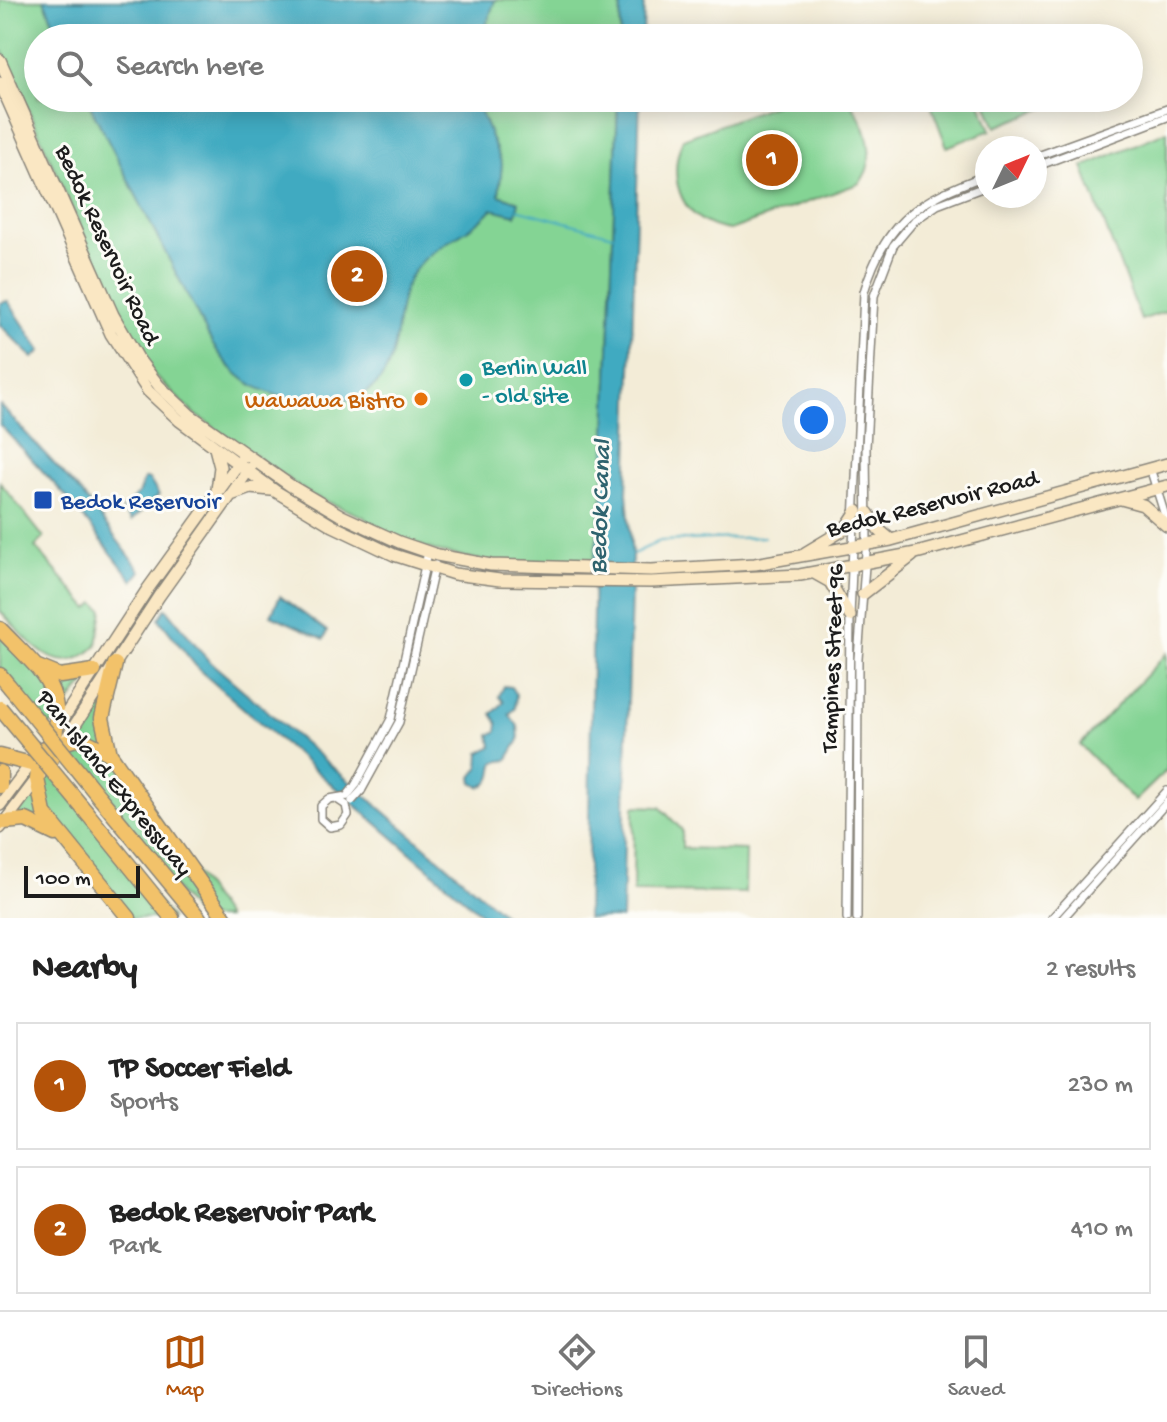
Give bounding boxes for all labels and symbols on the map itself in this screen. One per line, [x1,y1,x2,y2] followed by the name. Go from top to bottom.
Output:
[746,130,798,190] pin: 1
[975,136,1047,208] north arrow
[46,140,166,352] street label: Bedok Reservoir Road
[331,246,383,306] pin: 2
[481,355,587,412] place label: Berlin Wall - old site
[457,371,475,389] marker: Berlin Wall - old site
[245,388,405,417] place label: Wawawa Bistro
[412,390,430,408] marker: Wawawa Bistro
[794,400,834,440] your location
[585,438,620,575] water label: Bedok Canal
[823,465,1044,546] street label: Bedok Reservoir Road
[32,489,54,511] marker: Bedok Reservoir
[60,489,222,518] place label: Bedok Reservoir
[817,562,852,755] street label: Tampines Street 96
[29,684,198,883] street label: Pan-Island Expressway
[24,862,140,898] scale bar

